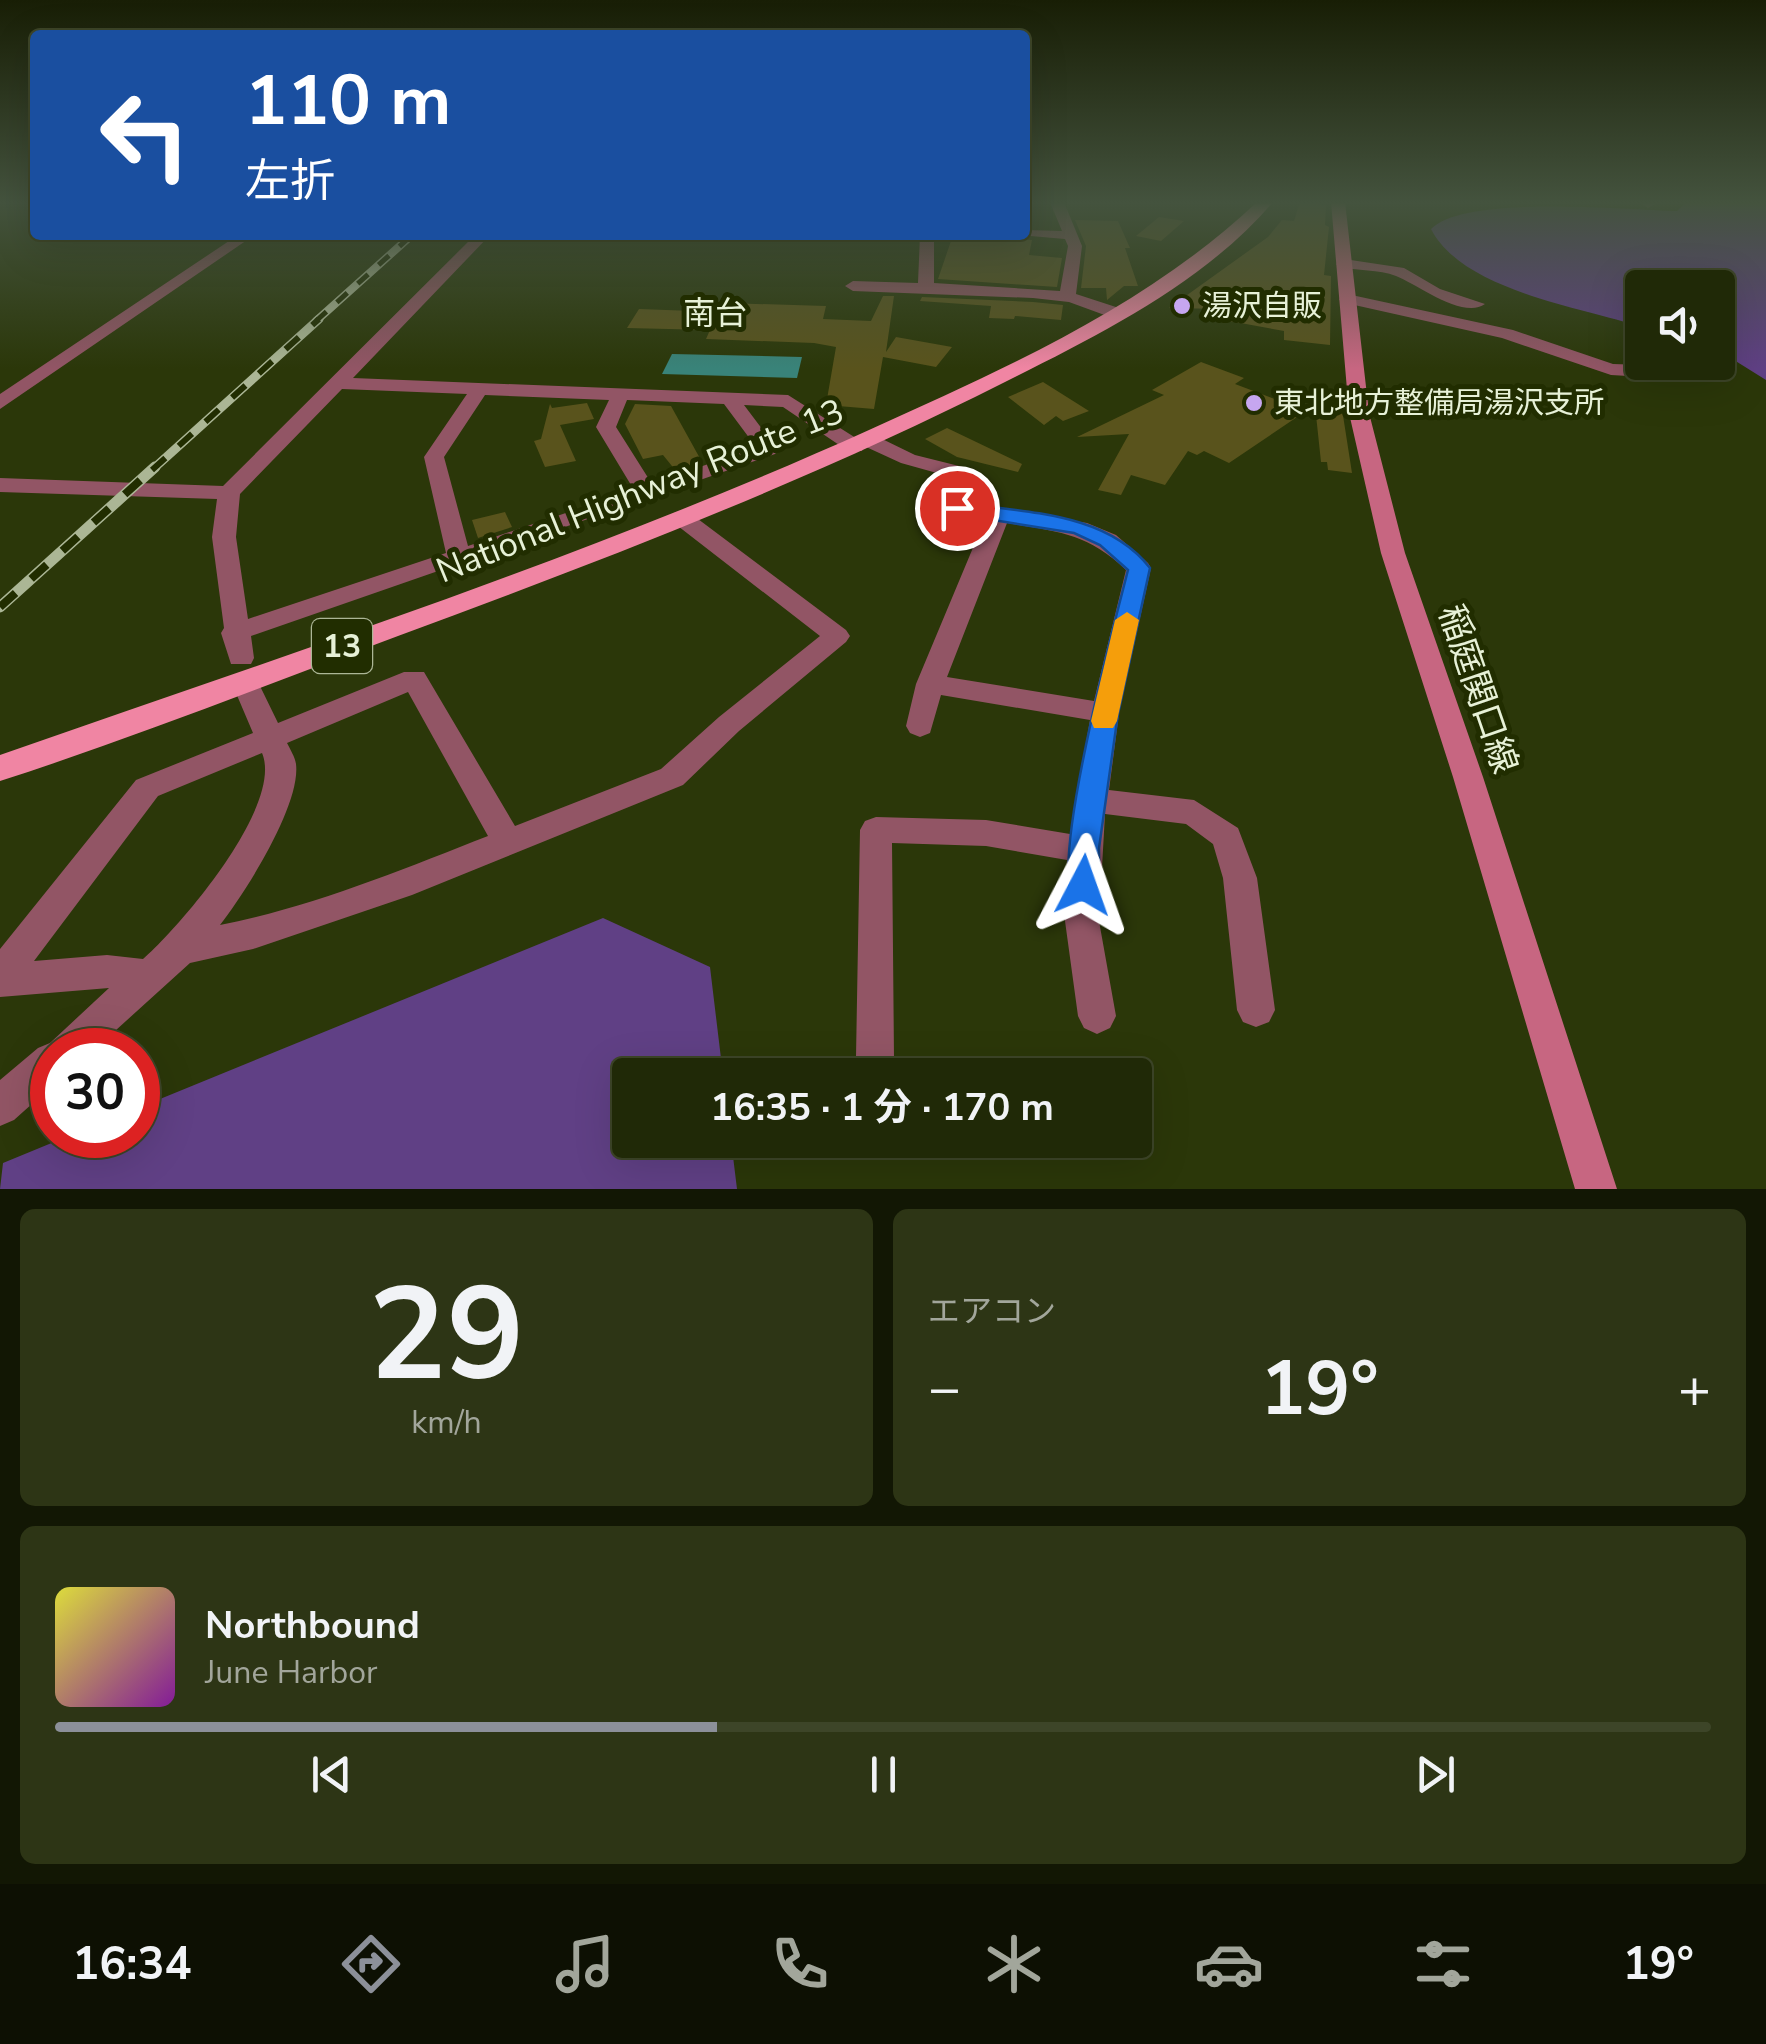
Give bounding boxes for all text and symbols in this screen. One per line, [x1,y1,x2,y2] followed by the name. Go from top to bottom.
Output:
[245,53,451,149] text: 110 m
[80,70,210,200] icon: left
[245,151,335,212] text: 左折
[1625,270,1735,380] map controls
[1625,270,1735,380] button: sound
[1202,286,1322,327] place label: 湯沢自販
[683,292,747,335] district label: 南台
[1171,295,1193,317] marker: 湯沢自販
[1274,383,1604,424] place label: 東北地方整備局湯沢支所
[429,388,851,594] street label: National Highway Route 13
[1243,392,1265,414] marker: 東北地方整備局湯沢支所
[915,466,1000,551] pin
[930,481,985,536] icon: arrive
[1427,599,1529,779] street label: 稲庭関口線
[312,619,372,673] road number: 13
[1031,833,1135,937] position arrow
[30,1028,160,1158] speed limit sign: 30
[710,1082,1054,1133] text: 16:35 · 1 分 · 170 m
[368,1247,525,1424] text: 29
[928,1290,1056,1333] text: エアコン
[1260,1338,1379,1440] text: 19°
[928,1351,961,1426] text: −
[1678,1351,1711,1426] text: +
[411,1401,482,1444] text: km/h
[205,1600,420,1651] text: Northbound
[205,1651,377,1694] text: June Harbor
[304,1747,359,1802] icon: previous
[856,1747,911,1802] icon: pause
[1408,1747,1463,1802] icon: next
[336,1929,406,1999] icon: directions
[550,1929,620,1999] icon: music
[765,1929,835,1999] icon: phone
[979,1929,1049,1999] icon: climate
[1194,1929,1264,1999] icon: car
[1408,1929,1478,1999] icon: filters
[72,1934,191,1995] text: 16:34
[1623,1934,1694,1995] text: 19°

